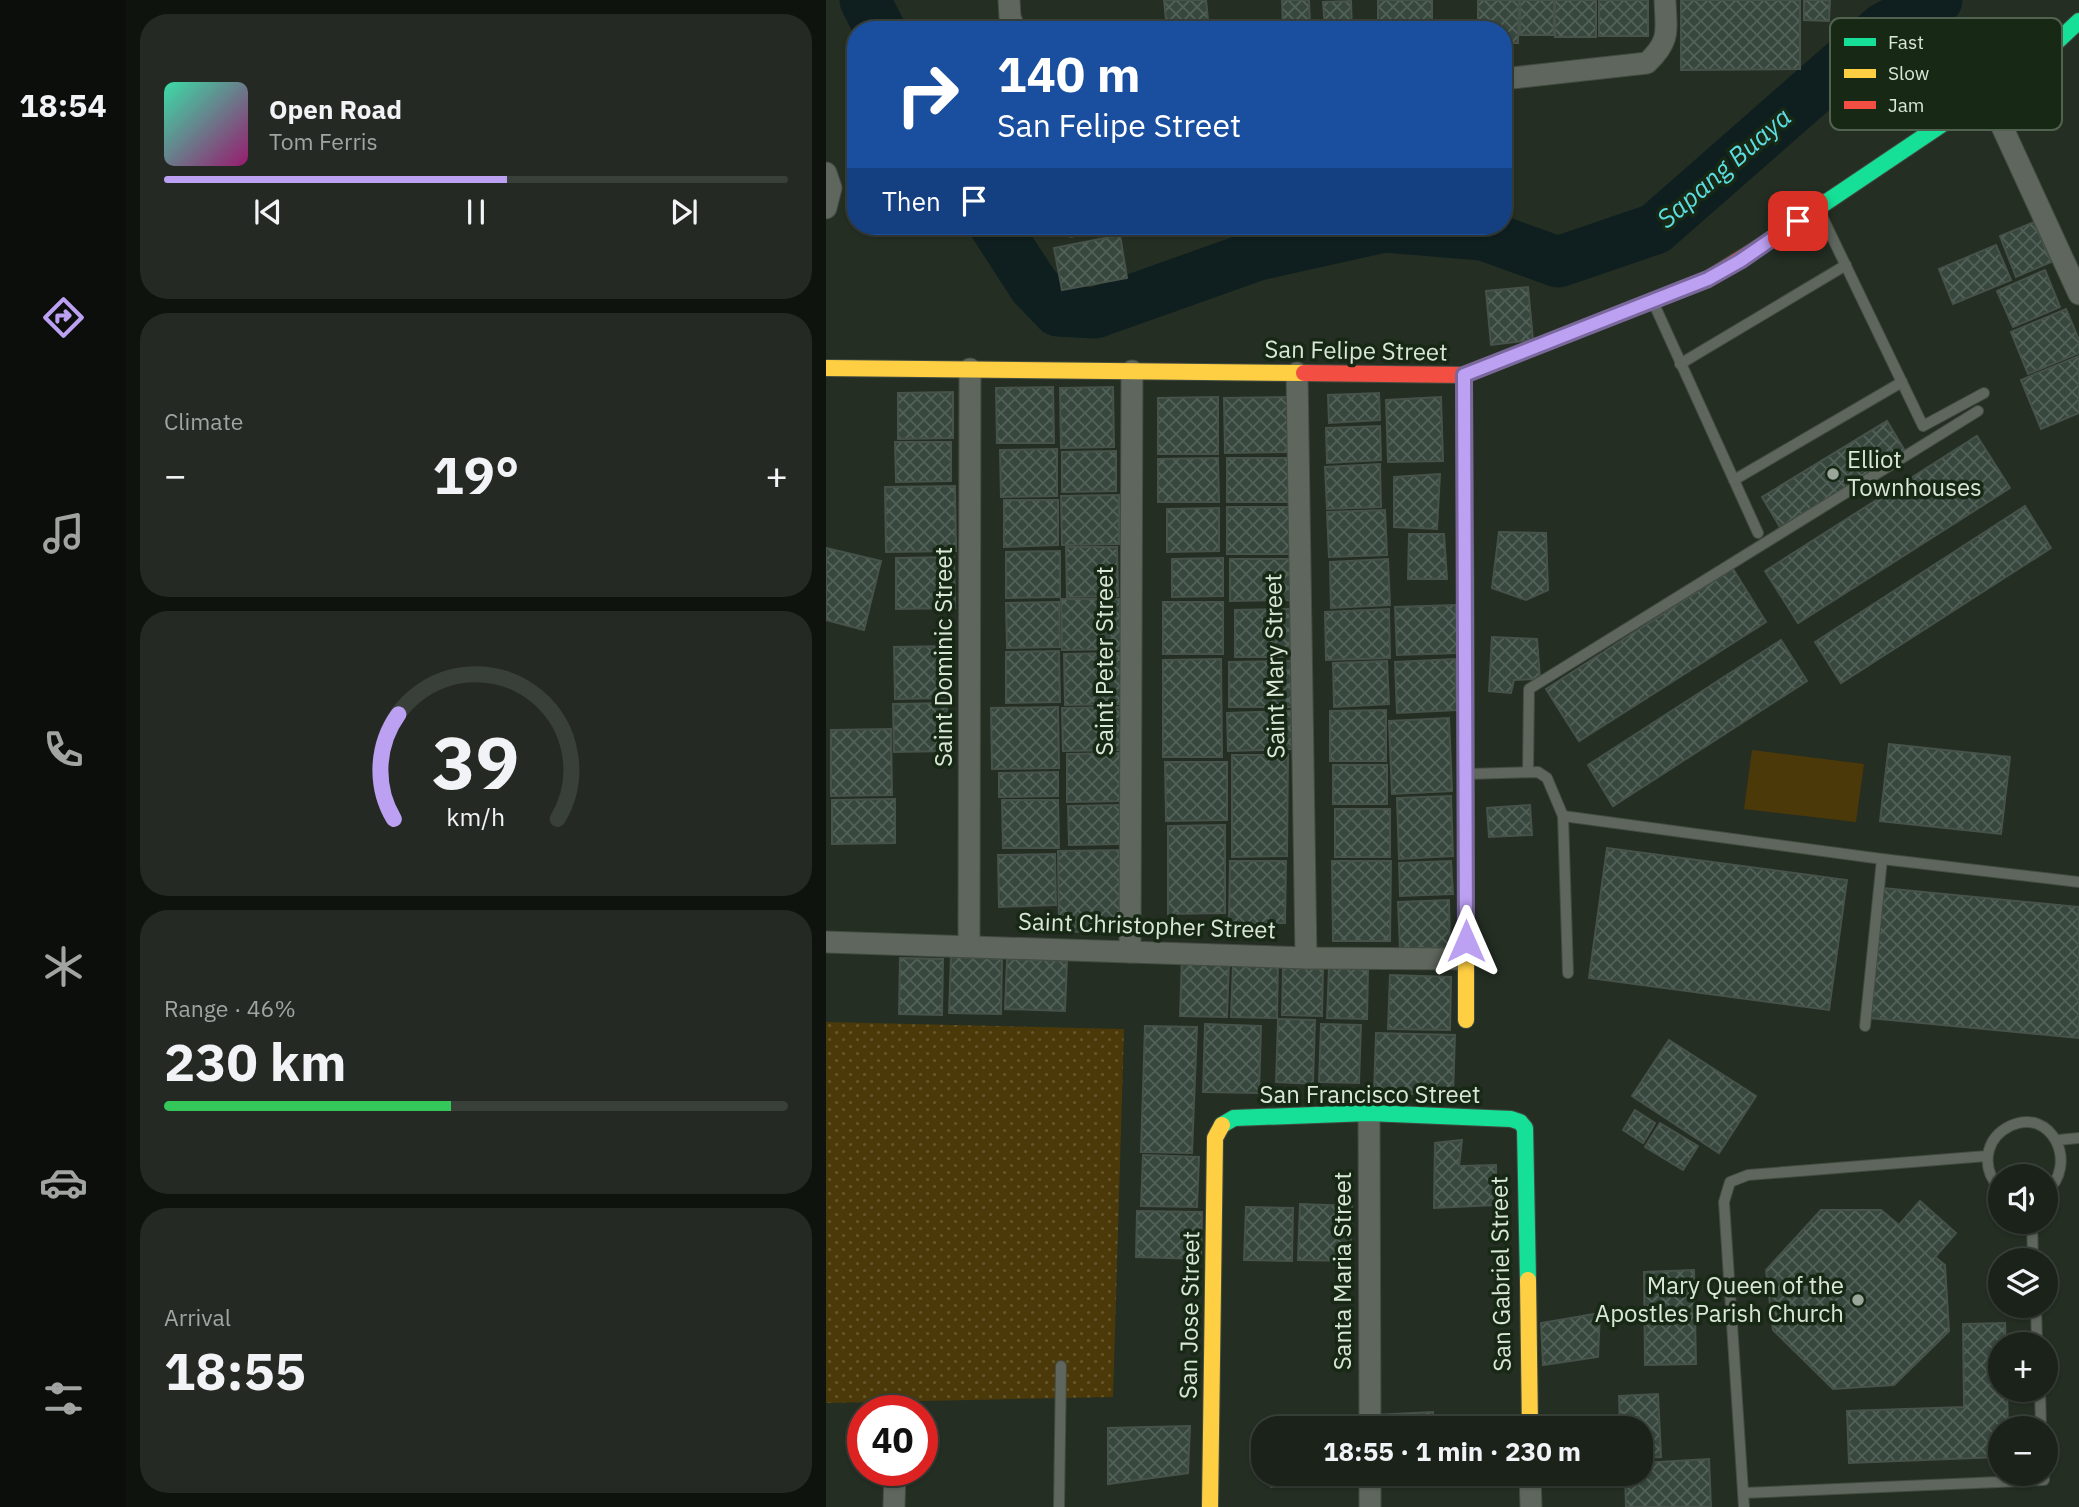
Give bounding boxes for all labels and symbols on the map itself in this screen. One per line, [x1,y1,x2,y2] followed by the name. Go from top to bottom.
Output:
[1830,18,2062,130] legend
[1888,30,1924,54] text: Fast
[1888,61,1929,85] text: Slow
[1888,93,1924,117] text: Jam
[1649,99,1798,235] water label: Sapang Buaya
[1768,191,1828,251] pin
[1264,332,1448,368] street label: San Felipe Street
[1847,443,1982,503] place label: Elliot Townhouses
[1825,466,1841,482] marker: Elliot Townhouses
[927,547,959,767] street label: Saint Dominic Street
[1088,566,1120,756] street label: Saint Peter Street
[1256,573,1292,759] street label: Saint Mary Street
[1429,904,1503,978] position arrow
[1017,905,1277,945] street label: Saint Christopher Street
[1260,1078,1480,1110] street label: San Francisco Street
[1326,1172,1358,1370] street label: Santa Maria Street
[1482,1176,1518,1372] street label: San Gabriel Street
[1172,1231,1206,1399] street label: San Jose Street
[1595,1269,1844,1329] place label: Mary Queen of the Apostles Parish Church
[1850,1292,1866,1308] marker: Mary Queen of the Apostles Parish Church
[847,1395,938,1486] speed limit sign: 40

